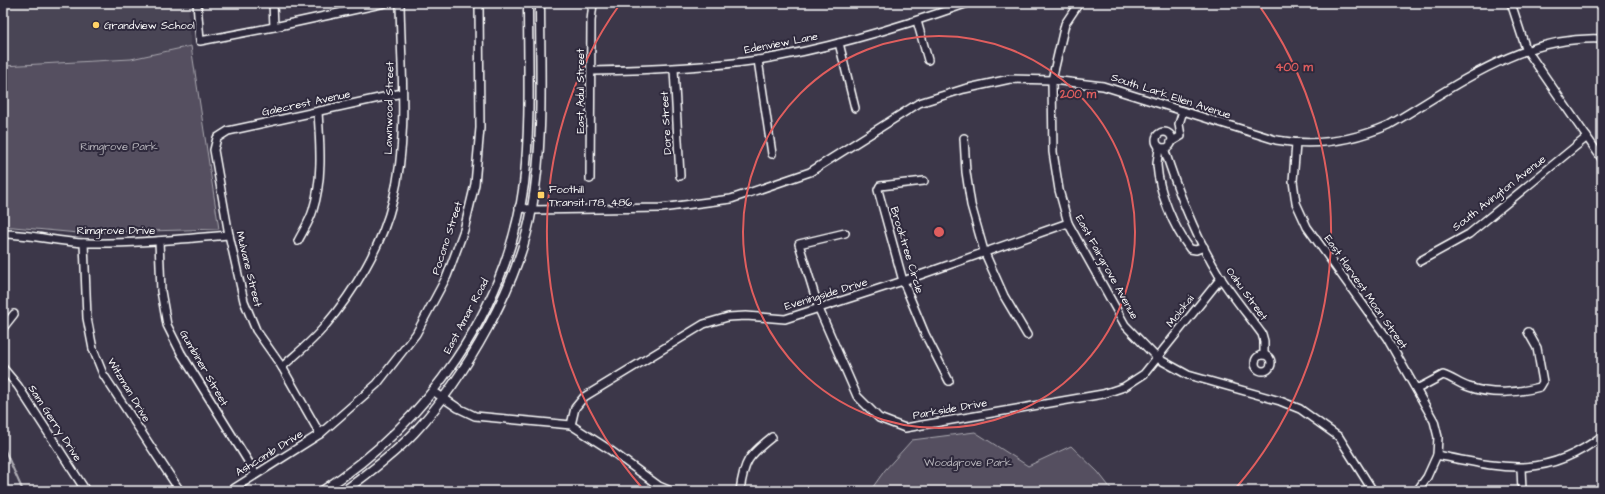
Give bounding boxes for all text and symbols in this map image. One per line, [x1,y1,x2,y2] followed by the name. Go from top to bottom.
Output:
[104,18,195,33] place label: Grandview School
[91,20,101,30] marker: Grandview School
[743,28,819,58] street label: Edenview Lane
[573,48,588,133] street label: East Adul Street
[1275,59,1313,76] text: 400 m
[381,61,397,155] street label: Lawnwood Street
[1109,70,1233,122] street label: South Lark Ellen Avenue
[260,86,352,120] street label: Galecrest Avenue
[1059,86,1097,103] text: 200 m
[657,90,675,155] street label: Dore Street
[80,139,158,155] park label: Rimgrove Park
[1449,152,1550,235] street label: South Avington Avenue
[549,182,632,210] place label: Foothill Transit 178, 486
[536,190,546,200] marker: Foothill Transit 178, 486
[428,199,466,277] street label: Pocono Street
[887,205,927,295] street label: Brooktree Circle
[1071,212,1142,322] street label: East Fairgrove Avenue
[77,223,155,239] street label: Rimgrove Drive
[932,225,946,239] centre of rings
[232,230,266,309] street label: Mulvane Street
[1321,232,1412,353] street label: East Harvest Moon Street
[1223,264,1272,324] street label: Oahu Street
[783,274,870,315] street label: Eveningside Drive
[440,275,492,356] street label: East Amar Road
[1163,291,1198,330] street label: Molokai
[176,327,232,409] street label: Gumbiner Street
[104,355,154,425] street label: Witzman Drive
[24,382,85,465] street label: Sam Gerry Drive
[912,395,988,423] street label: Parkside Drive
[232,426,306,480] street label: Ashcomb Drive
[924,455,1012,471] park label: Woodgrove Park

